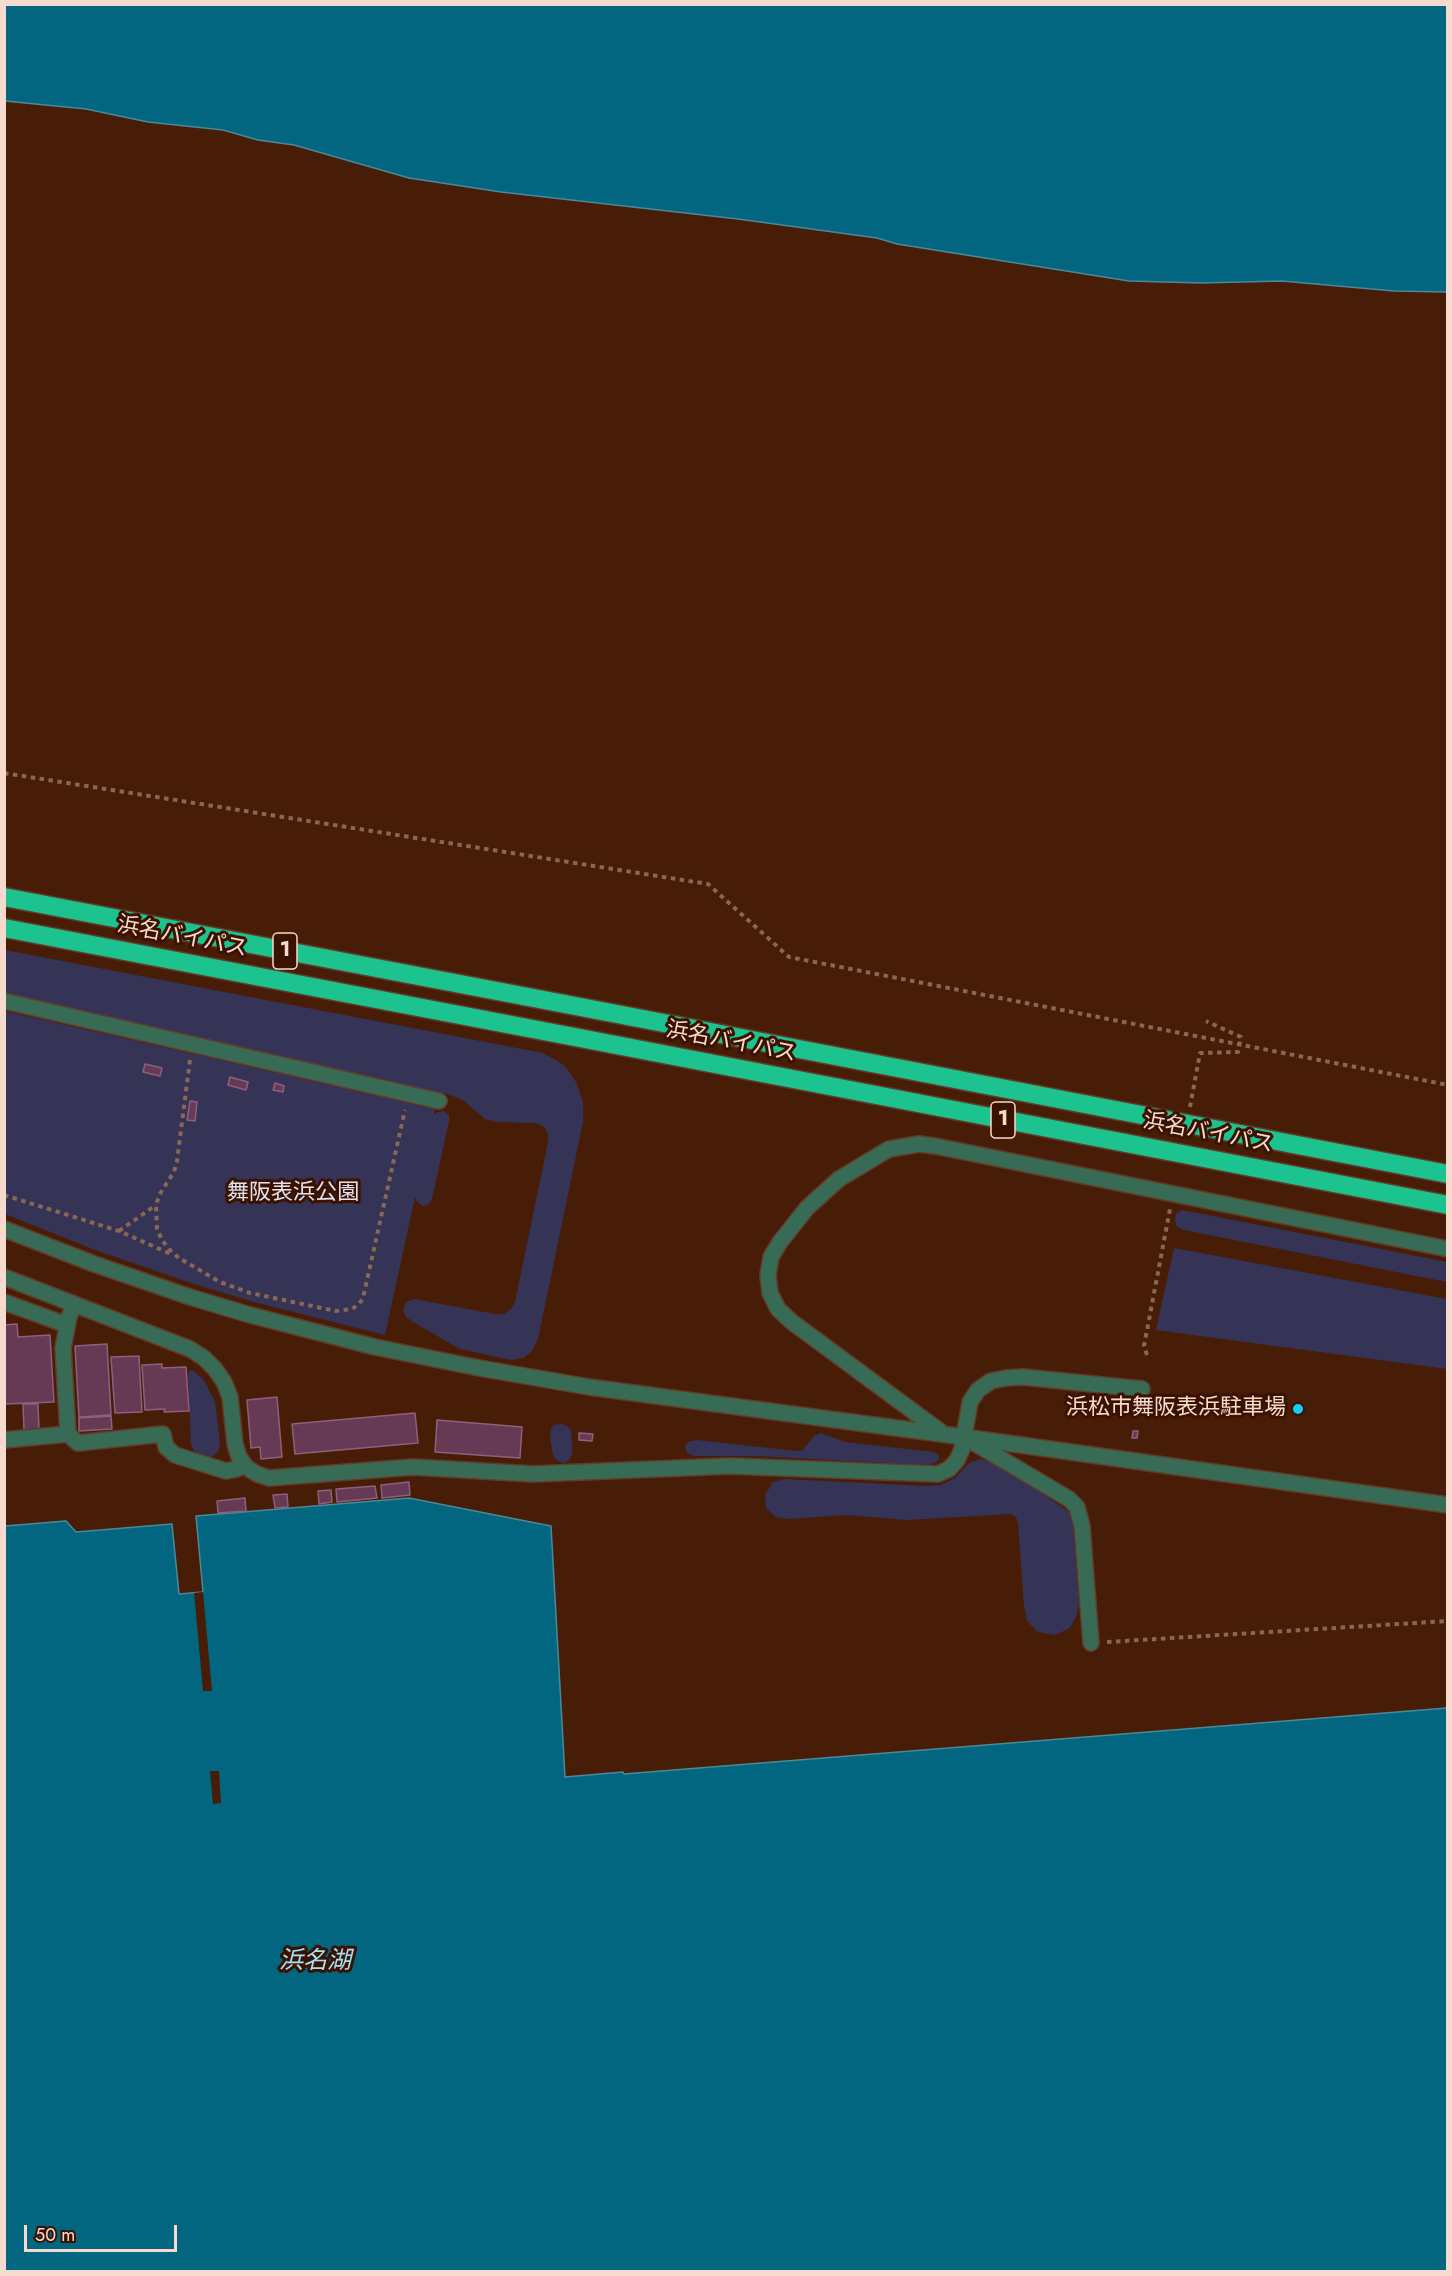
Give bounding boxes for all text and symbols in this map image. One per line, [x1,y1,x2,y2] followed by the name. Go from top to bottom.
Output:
[115,912,249,964] street label: 浜名バイパス
[273,933,297,969] road number: 1
[664,1017,798,1069] street label: 浜名バイパス
[991,1102,1015,1138] road number: 1
[1141,1108,1275,1160] street label: 浜名バイパス
[227,1181,359,1207] park label: 舞阪表浜公園
[1066,1396,1286,1422] place label: 浜松市舞阪表浜駐車場
[1291,1402,1305,1416] marker: 浜松市舞阪表浜駐車場
[279,1948,351,1976] water label: 浜名湖
[27,2213,180,2251] scale bar
[35,2222,75,2248] text: 50 m

